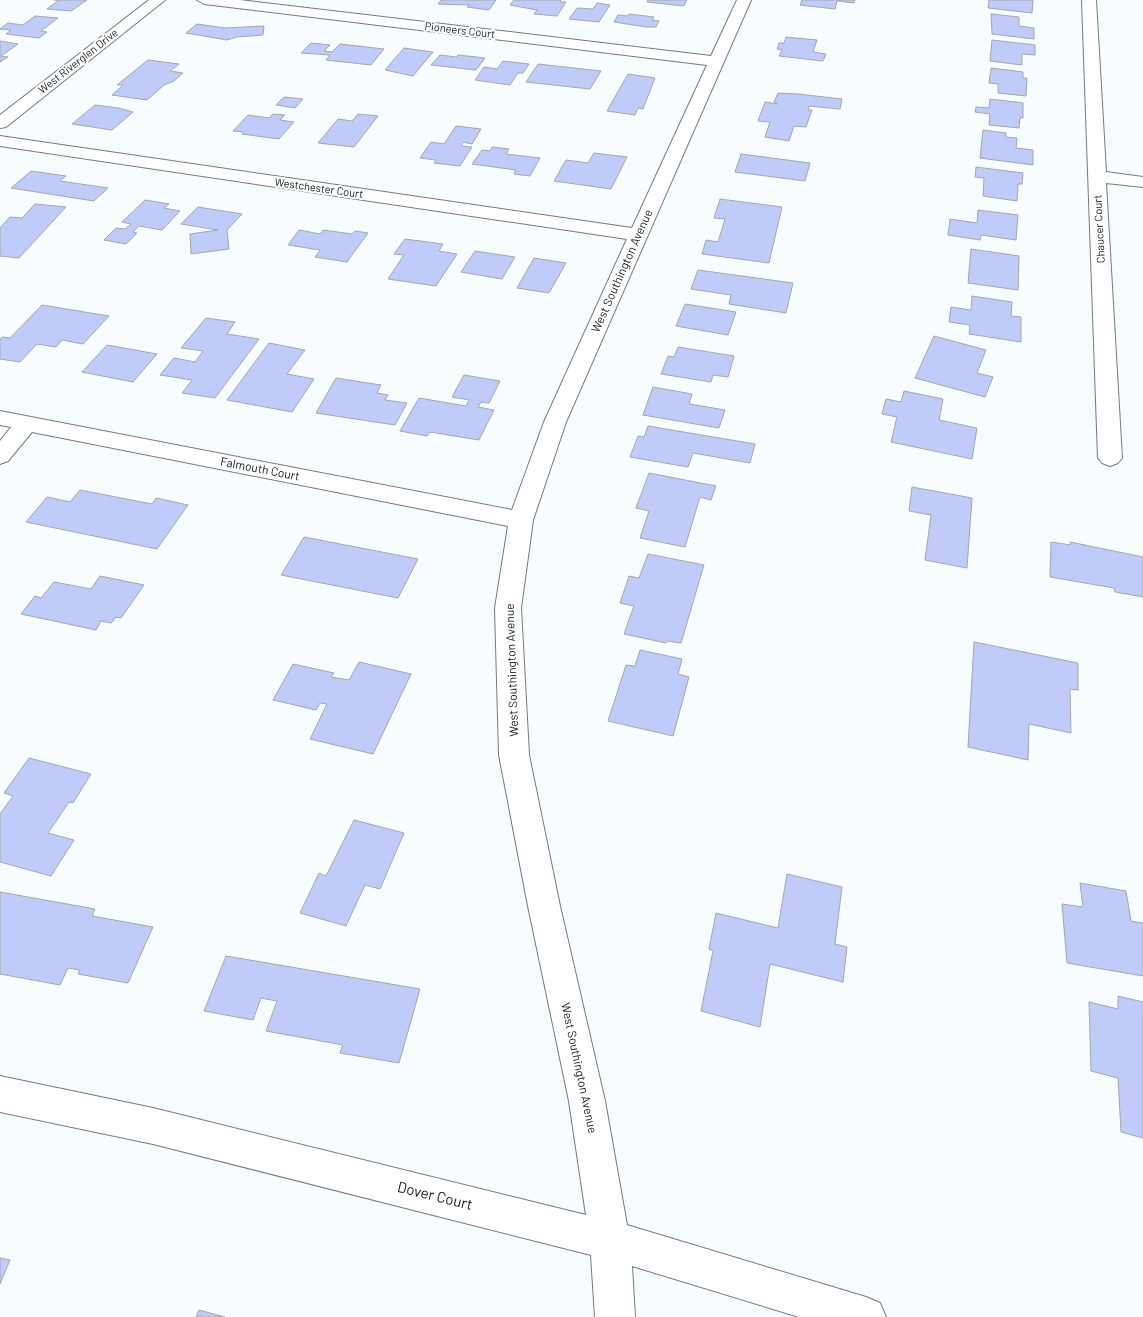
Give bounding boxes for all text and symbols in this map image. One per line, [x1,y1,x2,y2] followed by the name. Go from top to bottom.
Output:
[424,19,496,40] street label: Pioneers Court
[35,25,120,96] street label: West Riverglen Drive
[274,175,364,200] street label: Westchester Court
[1090,194,1107,264] street label: Chaucer Court
[588,207,655,334] street label: West Southington Avenue
[219,453,301,483] street label: Falmouth Court
[502,603,520,737] street label: West Southington Avenue
[559,1001,601,1134] street label: West Southington Avenue
[396,1177,475,1213] street label: Dover Court

